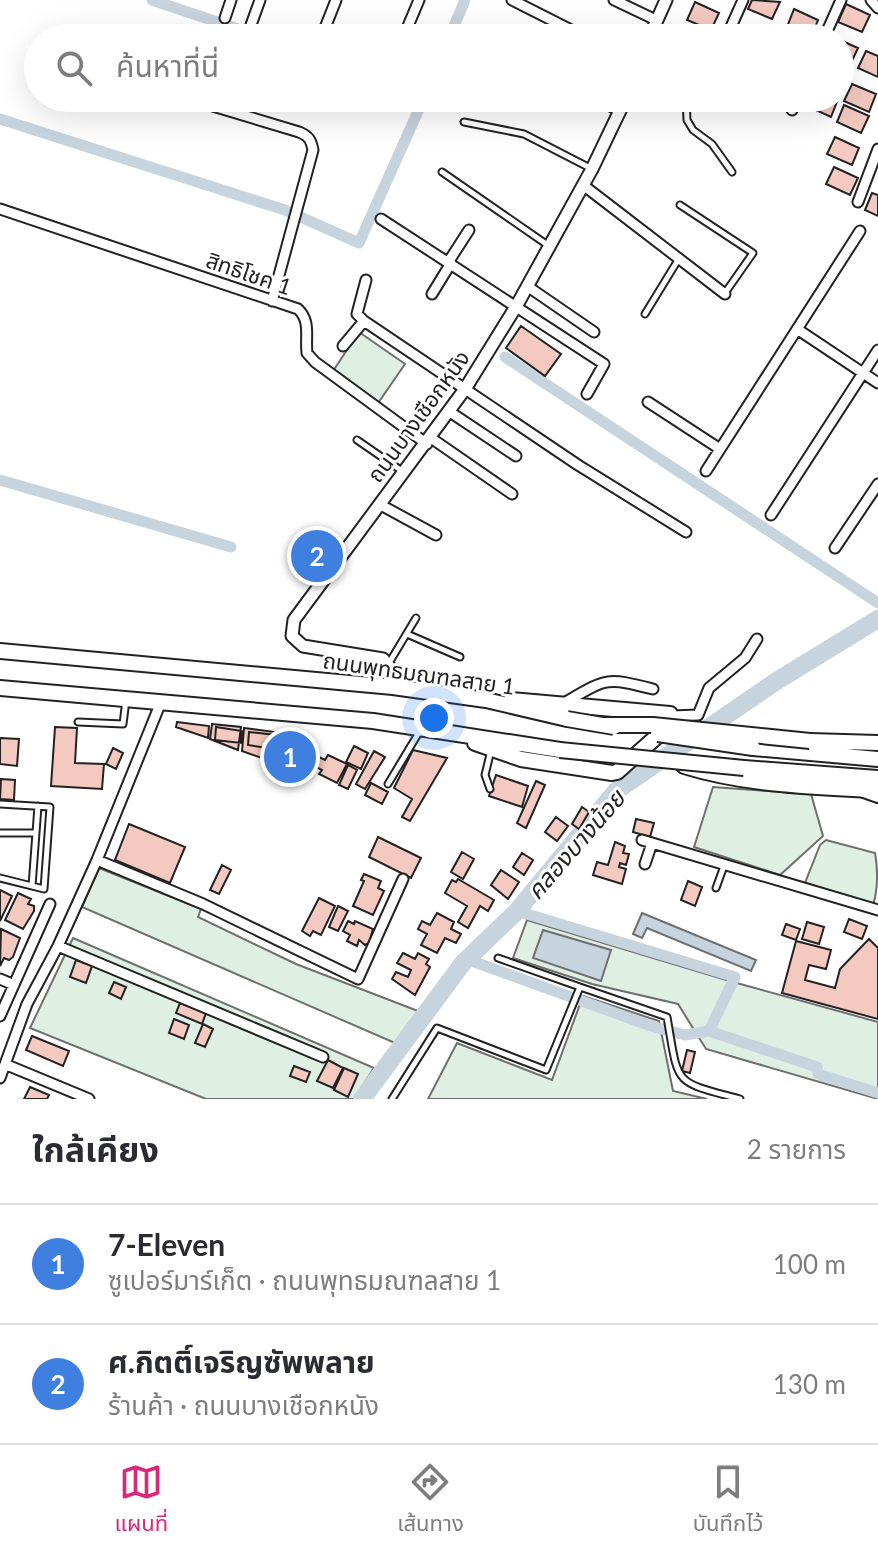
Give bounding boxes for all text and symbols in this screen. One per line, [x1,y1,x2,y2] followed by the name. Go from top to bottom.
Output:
[24,24,854,112] search box
[52,46,96,90] icon: search
[116,47,219,83] text: ค้นหาที่นี่
[203,246,295,300] street label: สิทธิโชค 1
[361,345,475,487] street label: ถนนบางเชือกหนัง
[291,526,343,586] pin: 2
[321,646,517,701] street label: ถนนพุทธมณฑลสาย 1
[414,698,454,738] your location
[264,727,316,787] pin: 1
[520,782,631,904] water label: คลองบางน้อย
[32,1128,159,1169] text: ใกล้เคียง
[747,1133,846,1165] text: 2 รายการ
[108,1226,225,1262] text: 7-Eleven
[50,1248,66,1280] text: 1
[773,1248,846,1280] text: 100 m
[108,1264,501,1296] text: ซูเปอร์มาร์เก็ต · ถนนพุทธมณฑลสาย 1
[108,1343,375,1379] text: ศ.กิตติ์เจริญซัพพลาย
[50,1368,66,1400] text: 2
[773,1368,846,1400] text: 130 m
[108,1389,379,1421] text: ร้านค้า · ถนนบางเชือกหนัง
[115,1460,168,1541] tab: แผนที่
[397,1460,464,1541] tab: เส้นทาง
[693,1460,763,1541] tab: บันทึกไว้

